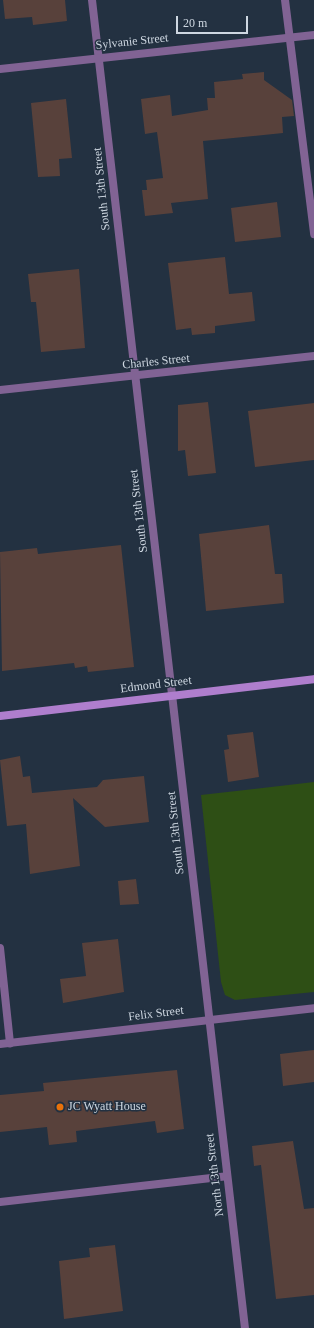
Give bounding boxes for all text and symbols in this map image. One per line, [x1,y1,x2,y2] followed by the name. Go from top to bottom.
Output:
[178,8,250,34] scale bar
[183,16,207,30] text: 20 m
[95,31,169,53] street label: Sylvanie Street
[90,147,114,231] street label: South 13th Street
[122,351,190,373] street label: Charles Street
[127,469,151,553] street label: South 13th Street
[120,673,192,697] street label: Edmond Street
[164,791,188,875] street label: South 13th Street
[128,1003,184,1025] street label: Felix Street
[68,1100,146,1114] place label: JC Wyatt House
[55,1102,65,1112] marker: JC Wyatt House
[203,1133,227,1217] street label: North 13th Street

